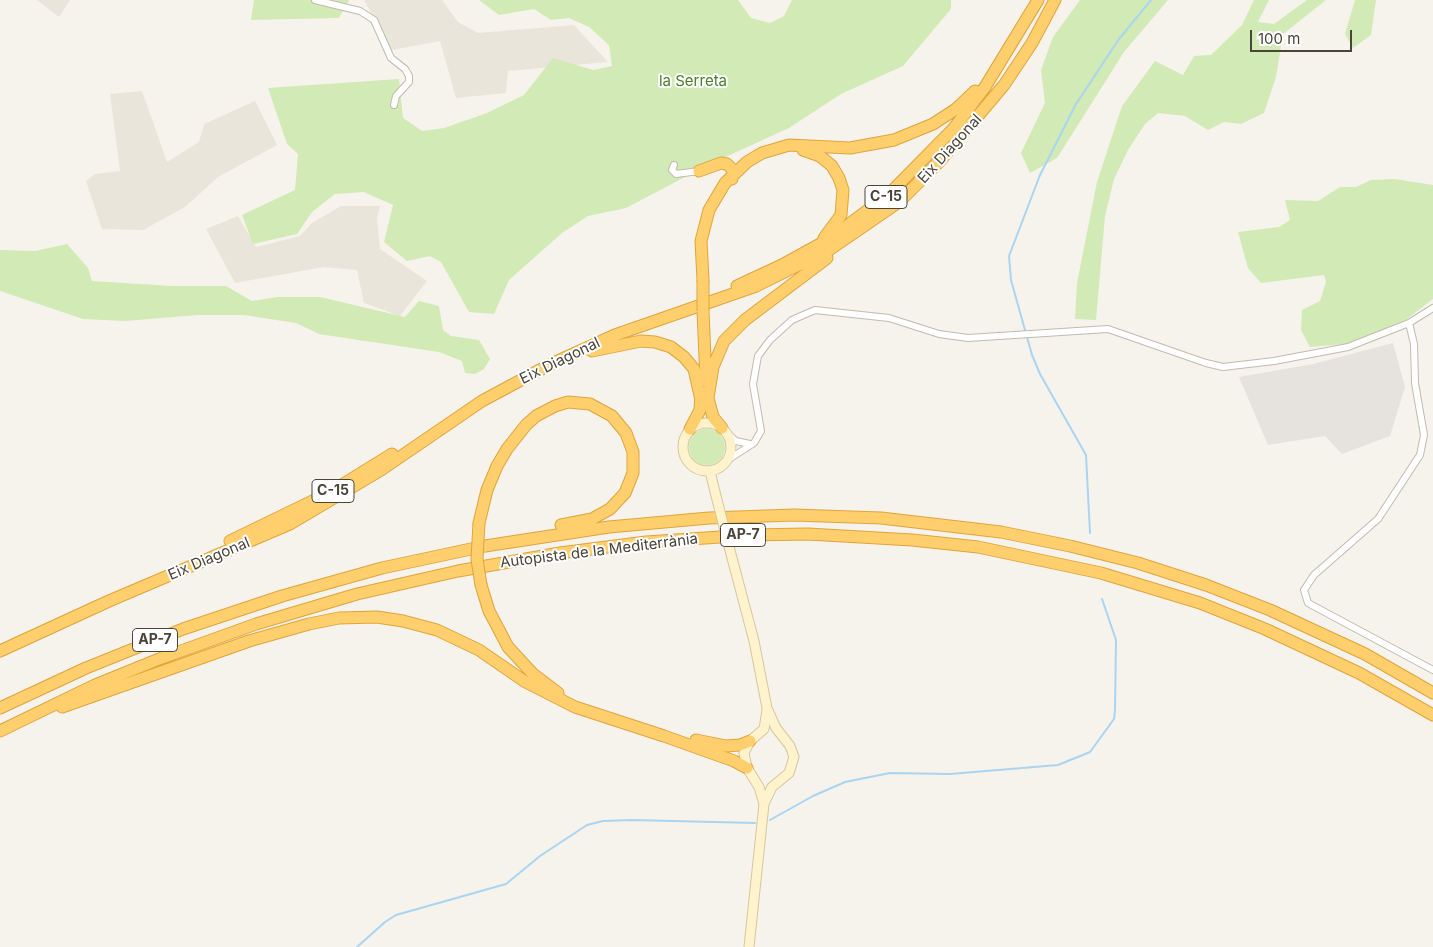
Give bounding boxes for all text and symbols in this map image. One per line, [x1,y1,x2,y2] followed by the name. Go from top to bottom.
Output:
[1253,20,1356,52] scale bar
[1258,29,1300,48] text: 100 m
[659,72,727,90] park label: la Serreta
[914,111,986,187] street label: Eix Diagonal
[865,186,907,208] road number: C-15
[517,334,603,388] street label: Eix Diagonal
[312,480,354,502] road number: C-15
[720,524,766,546] road number: AP-7
[499,530,699,572] street label: Autopista de la Mediterrània
[165,534,253,584] street label: Eix Diagonal
[132,628,178,652] road number: AP-7

